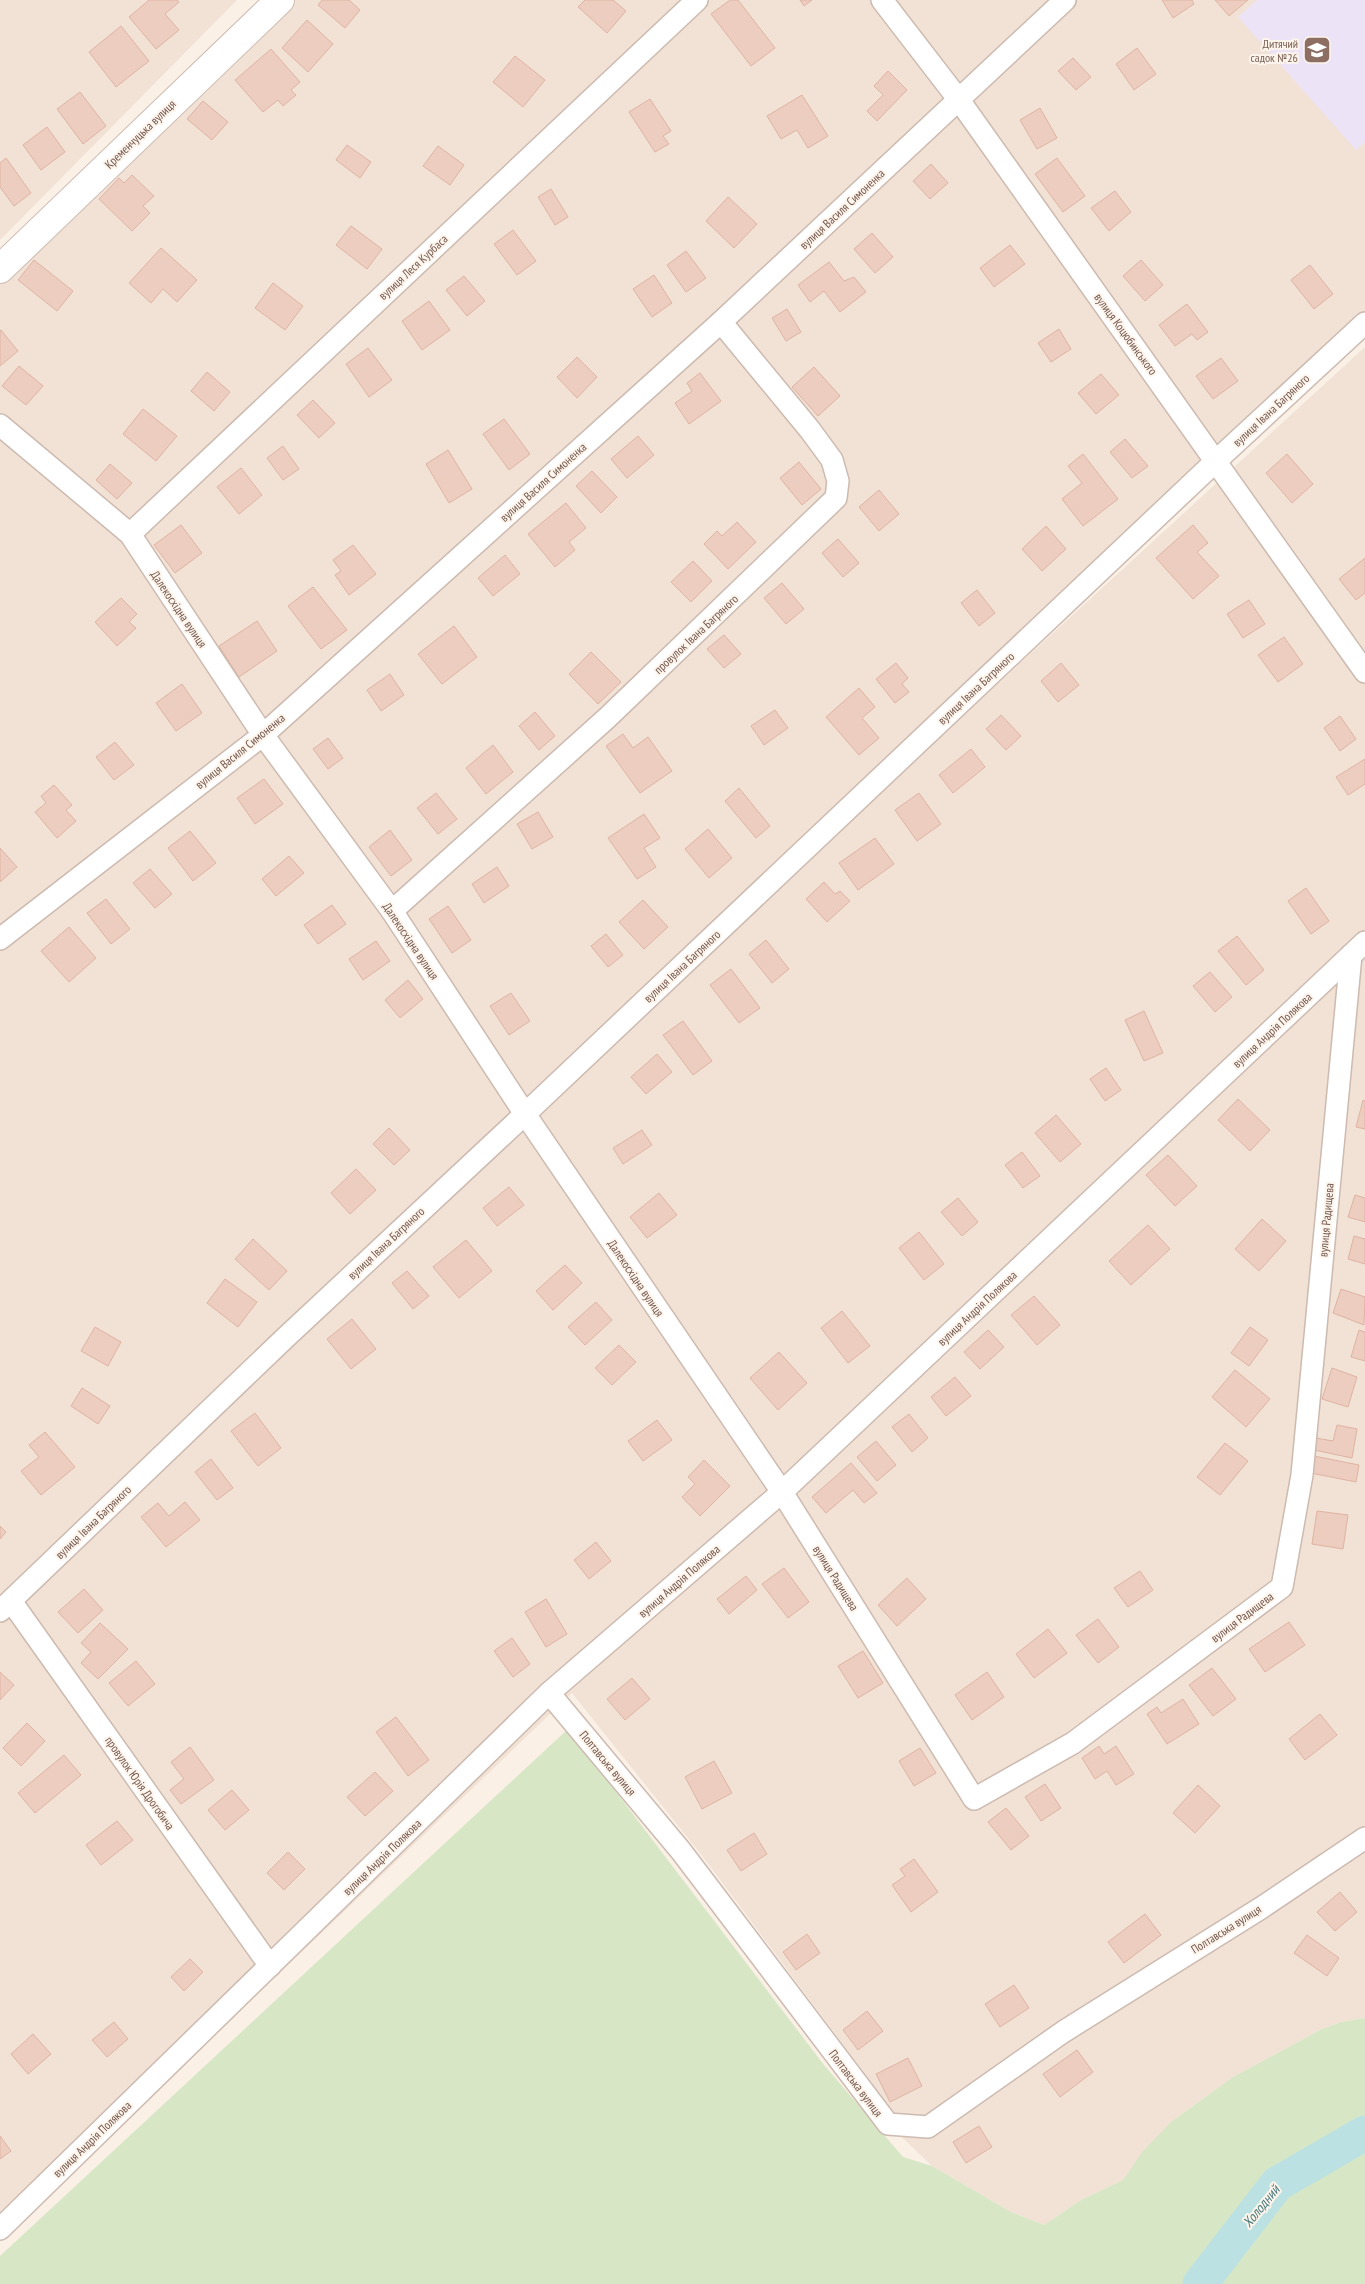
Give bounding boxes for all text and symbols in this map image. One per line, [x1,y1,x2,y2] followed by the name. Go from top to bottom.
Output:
[1302,35,1332,65] school or university icon: Дитячий садок №26
[1251,36,1298,65] place label: Дитячий садок №26
[101,96,179,172] street label: Кременчуцька вулиця
[796,166,888,252] street label: вулиця Василя Симоненка
[375,231,451,303] street label: вулиця Леся Курбаса
[1091,290,1161,378] street label: вулиця Коцюбинського
[1230,371,1312,449] street label: вулиця Івана Багряного
[497,439,589,525] street label: вулиця Василя Симоненка
[148,568,210,651] street label: Далекосхідна вулиця
[651,591,741,677] street label: провулок Івана Багряного
[935,649,1017,727] street label: вулиця Івана Багряного
[192,710,288,792] street label: вулиця Василя Симоненка
[380,900,442,983] street label: Далекосхідна вулиця
[641,927,723,1005] street label: вулиця Івана Багряного
[1229,989,1315,1071] street label: вулиця Андрія Полякова
[1315,1182,1337,1258] street label: вулиця Радищева
[345,1204,427,1282] street label: вулиця Івана Багряного
[605,1237,667,1320] street label: Далекосхідна вулиця
[934,1267,1020,1349] street label: вулиця Андрія Полякова
[52,1482,134,1562] street label: вулиця Івана Багряного
[635,1541,723,1620] street label: вулиця Андрія Полякова
[810,1543,862,1614] street label: вулиця Радищева
[1208,1589,1276,1645] street label: вулиця Радищева
[577,1728,640,1799] street label: Полтавська вулиця
[102,1733,178,1833] street label: провулок Юрія Дрогобича
[340,1816,424,1898] street label: вулиця Андрія Полякова
[1188,1901,1264,1957] street label: Полтавська вулиця
[826,2047,886,2120] street label: Полтавська вулиця
[50,2098,134,2180] street label: вулиця Андрія Полякова
[1239,2180,1285,2231] water label: Холодний

